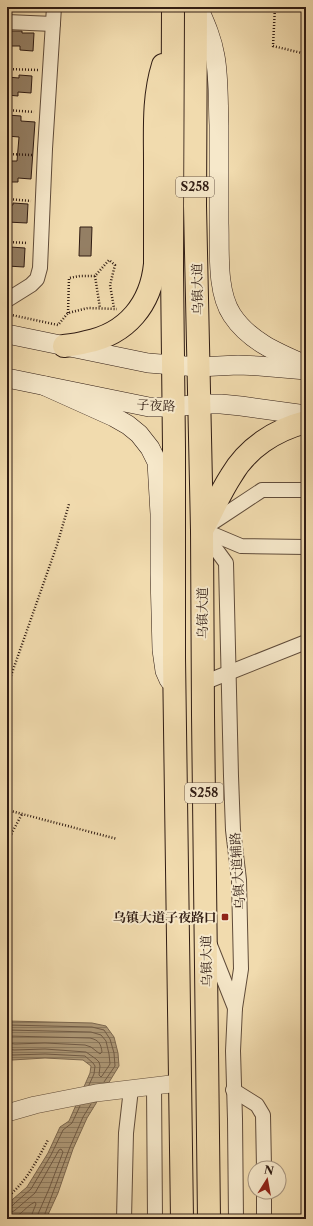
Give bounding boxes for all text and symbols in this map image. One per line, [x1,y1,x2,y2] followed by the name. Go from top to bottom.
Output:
[176,177,214,197] road number: S258
[189,263,205,315] street label: 乌镇大道
[136,396,176,414] street label: 子夜路
[194,587,210,639] street label: 乌镇大道
[185,783,223,803] road number: S258
[226,832,248,910] street label: 乌镇大道辅路
[113,909,217,925] place label: 乌镇大道子夜路口
[220,912,230,922] marker: 乌镇大道子夜路口
[198,935,214,987] street label: 乌镇大道
[247,1160,287,1200] north arrow
[263,1162,275,1178] text: N

